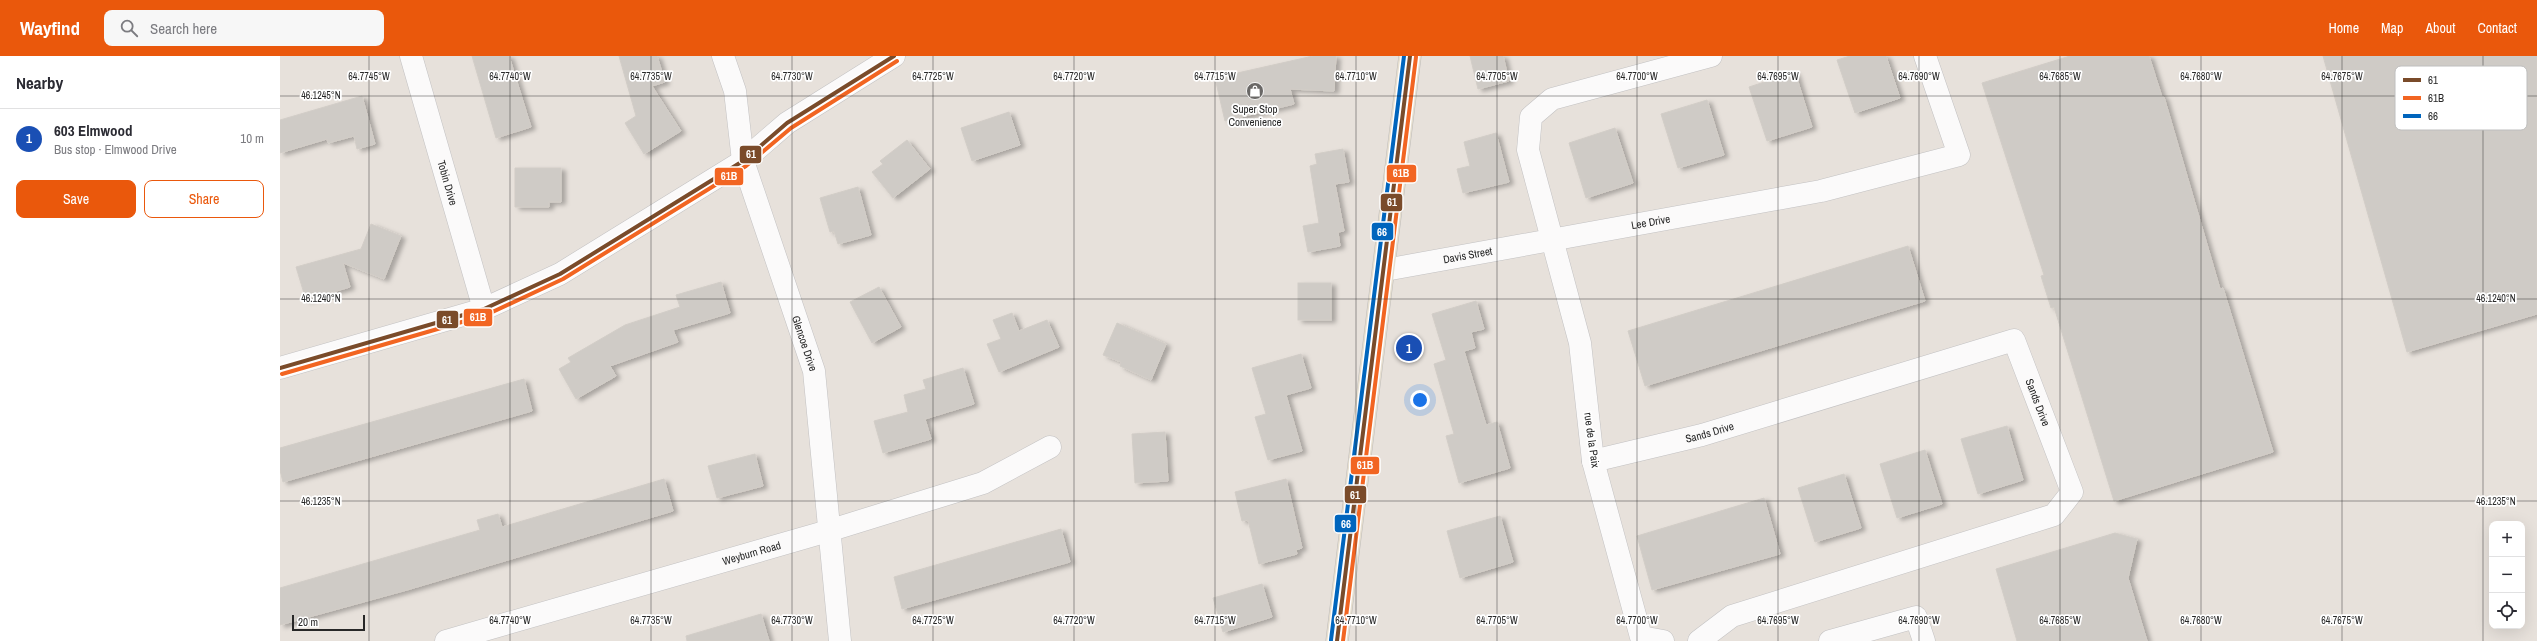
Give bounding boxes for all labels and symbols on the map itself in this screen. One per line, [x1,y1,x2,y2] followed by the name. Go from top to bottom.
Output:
[2395,66,2527,130] legend
[348,70,390,83] text: 64.7745°W
[489,70,531,83] text: 64.7740°W
[630,70,672,83] text: 64.7735°W
[771,70,813,83] text: 64.7730°W
[912,70,954,83] text: 64.7725°W
[1053,70,1095,83] text: 64.7720°W
[1194,70,1236,83] text: 64.7715°W
[1335,70,1377,83] text: 64.7710°W
[1476,70,1518,83] text: 64.7705°W
[1616,70,1658,83] text: 64.7700°W
[1757,70,1799,83] text: 64.7695°W
[1898,70,1940,83] text: 64.7690°W
[2039,70,2081,83] text: 64.7685°W
[2180,70,2222,83] text: 64.7680°W
[2321,70,2363,83] text: 64.7675°W
[2428,73,2438,87] text: 61
[1245,81,1265,101] shop icon: Super Stop Convenience
[301,89,341,102] text: 46.1245°N
[2428,91,2444,105] text: 61B
[1228,102,1282,129] place label: Super Stop Convenience
[2428,109,2438,123] text: 66
[739,145,762,164] line badge: 61
[746,147,756,161] text: 61
[434,159,461,207] street label: Tobin Drive
[1386,164,1417,183] line badge: 61B
[1393,166,1410,180] text: 61B
[714,167,744,186] line badge: 61B
[721,169,738,183] text: 61B
[1380,193,1403,212] line badge: 61
[1387,195,1397,209] text: 61
[1630,211,1671,232] street label: Lee Drive
[1371,222,1394,241] line badge: 66
[1377,225,1387,239] text: 66
[1442,244,1494,266] street label: Davis Street
[301,292,341,305] text: 46.1240°N
[2476,292,2516,305] text: 46.1240°N
[463,308,493,327] line badge: 61B
[436,310,459,329] line badge: 61
[470,310,487,324] text: 61B
[442,313,452,327] text: 61
[789,314,821,373] street label: Glencoe Drive
[1396,333,1422,363] pin: 1
[2022,377,2053,428] street label: Sands Drive
[1410,390,1430,410] your location
[1581,411,1603,469] street label: rue de la Paix
[1684,419,1735,446] street label: Sands Drive
[1350,456,1380,475] line badge: 61B
[1357,458,1374,472] text: 61B
[1344,485,1367,504] line badge: 61
[1350,488,1360,502] text: 61
[301,495,341,508] text: 46.1235°N
[2476,495,2516,508] text: 46.1235°N
[1334,514,1357,533] line badge: 66
[1341,517,1351,531] text: 66
[721,538,782,568] street label: Weyburn Road
[292,613,365,632] scale bar
[489,614,531,627] text: 64.7740°W
[630,614,672,627] text: 64.7735°W
[771,614,813,627] text: 64.7730°W
[912,614,954,627] text: 64.7725°W
[1053,614,1095,627] text: 64.7720°W
[1194,614,1236,627] text: 64.7715°W
[1335,614,1377,627] text: 64.7710°W
[1476,614,1518,627] text: 64.7705°W
[1616,614,1658,627] text: 64.7700°W
[1757,614,1799,627] text: 64.7695°W
[1898,614,1940,627] text: 64.7690°W
[2039,614,2081,627] text: 64.7685°W
[2180,614,2222,627] text: 64.7680°W
[2321,614,2363,627] text: 64.7675°W

